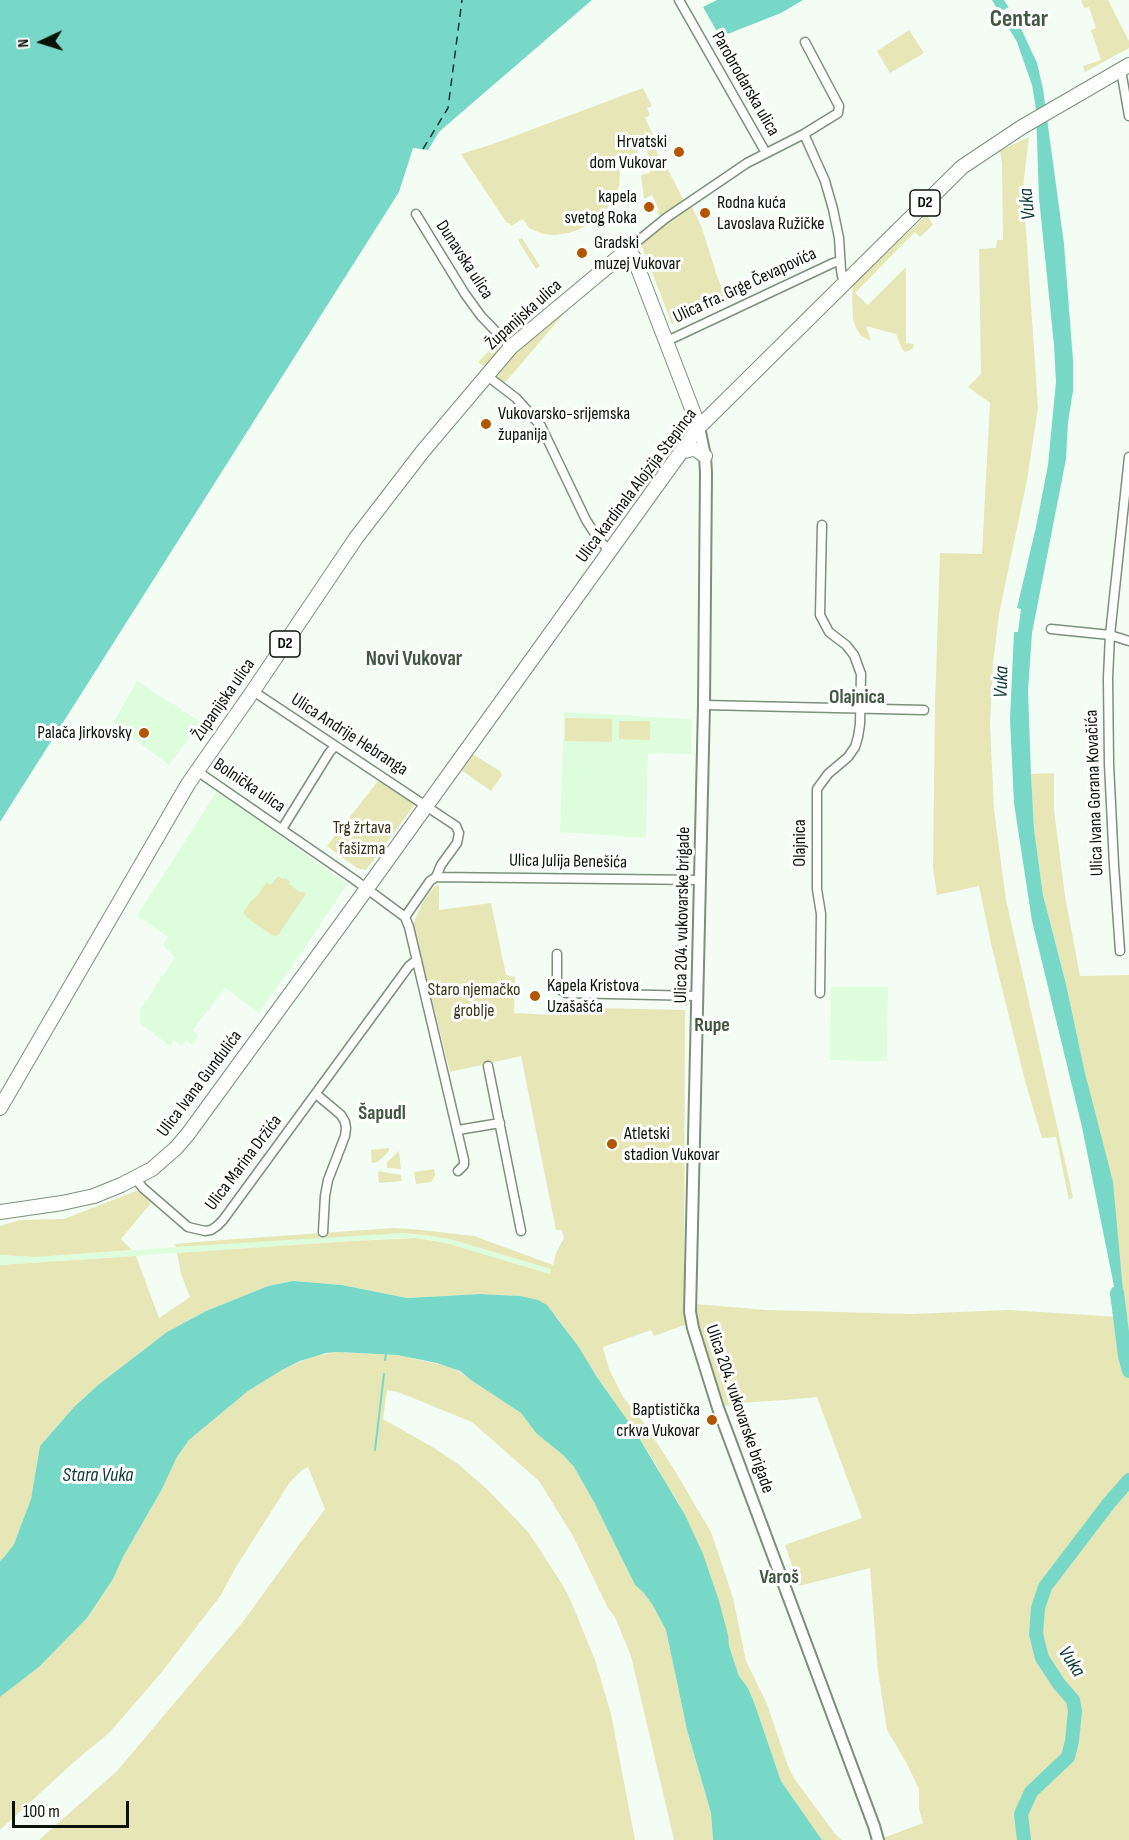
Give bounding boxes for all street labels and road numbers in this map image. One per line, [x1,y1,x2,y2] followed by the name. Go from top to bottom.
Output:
[706,28,784,140] street label: Parobrodarska ulica
[910,190,940,216] road number: D2
[431,217,497,303] street label: Dunavska ulica
[670,243,820,329] street label: Ulica fra. Grge Čevapovića
[481,275,567,355] street label: Županijska ulica
[572,405,702,567] street label: Ulica kardinala Alojzija Stepinca
[270,631,300,657] road number: D2
[188,655,260,745] street label: Županijska ulica
[286,689,412,781] street label: Ulica Andrije Hebranga
[1081,709,1109,877] street label: Ulica Ivana Gorana Kovačića
[209,754,289,818] street label: Bolnička ulica
[789,819,811,867] street label: Olajnica
[671,826,695,1004] street label: Ulica 204. vukovarske brigade
[509,850,627,874] street label: Ulica Julija Benešića
[153,1026,247,1142] street label: Ulica Ivana Gundulića
[201,1111,287,1215] street label: Ulica Marina Držića
[700,1322,778,1496] street label: Ulica 204. vukovarske brigade

